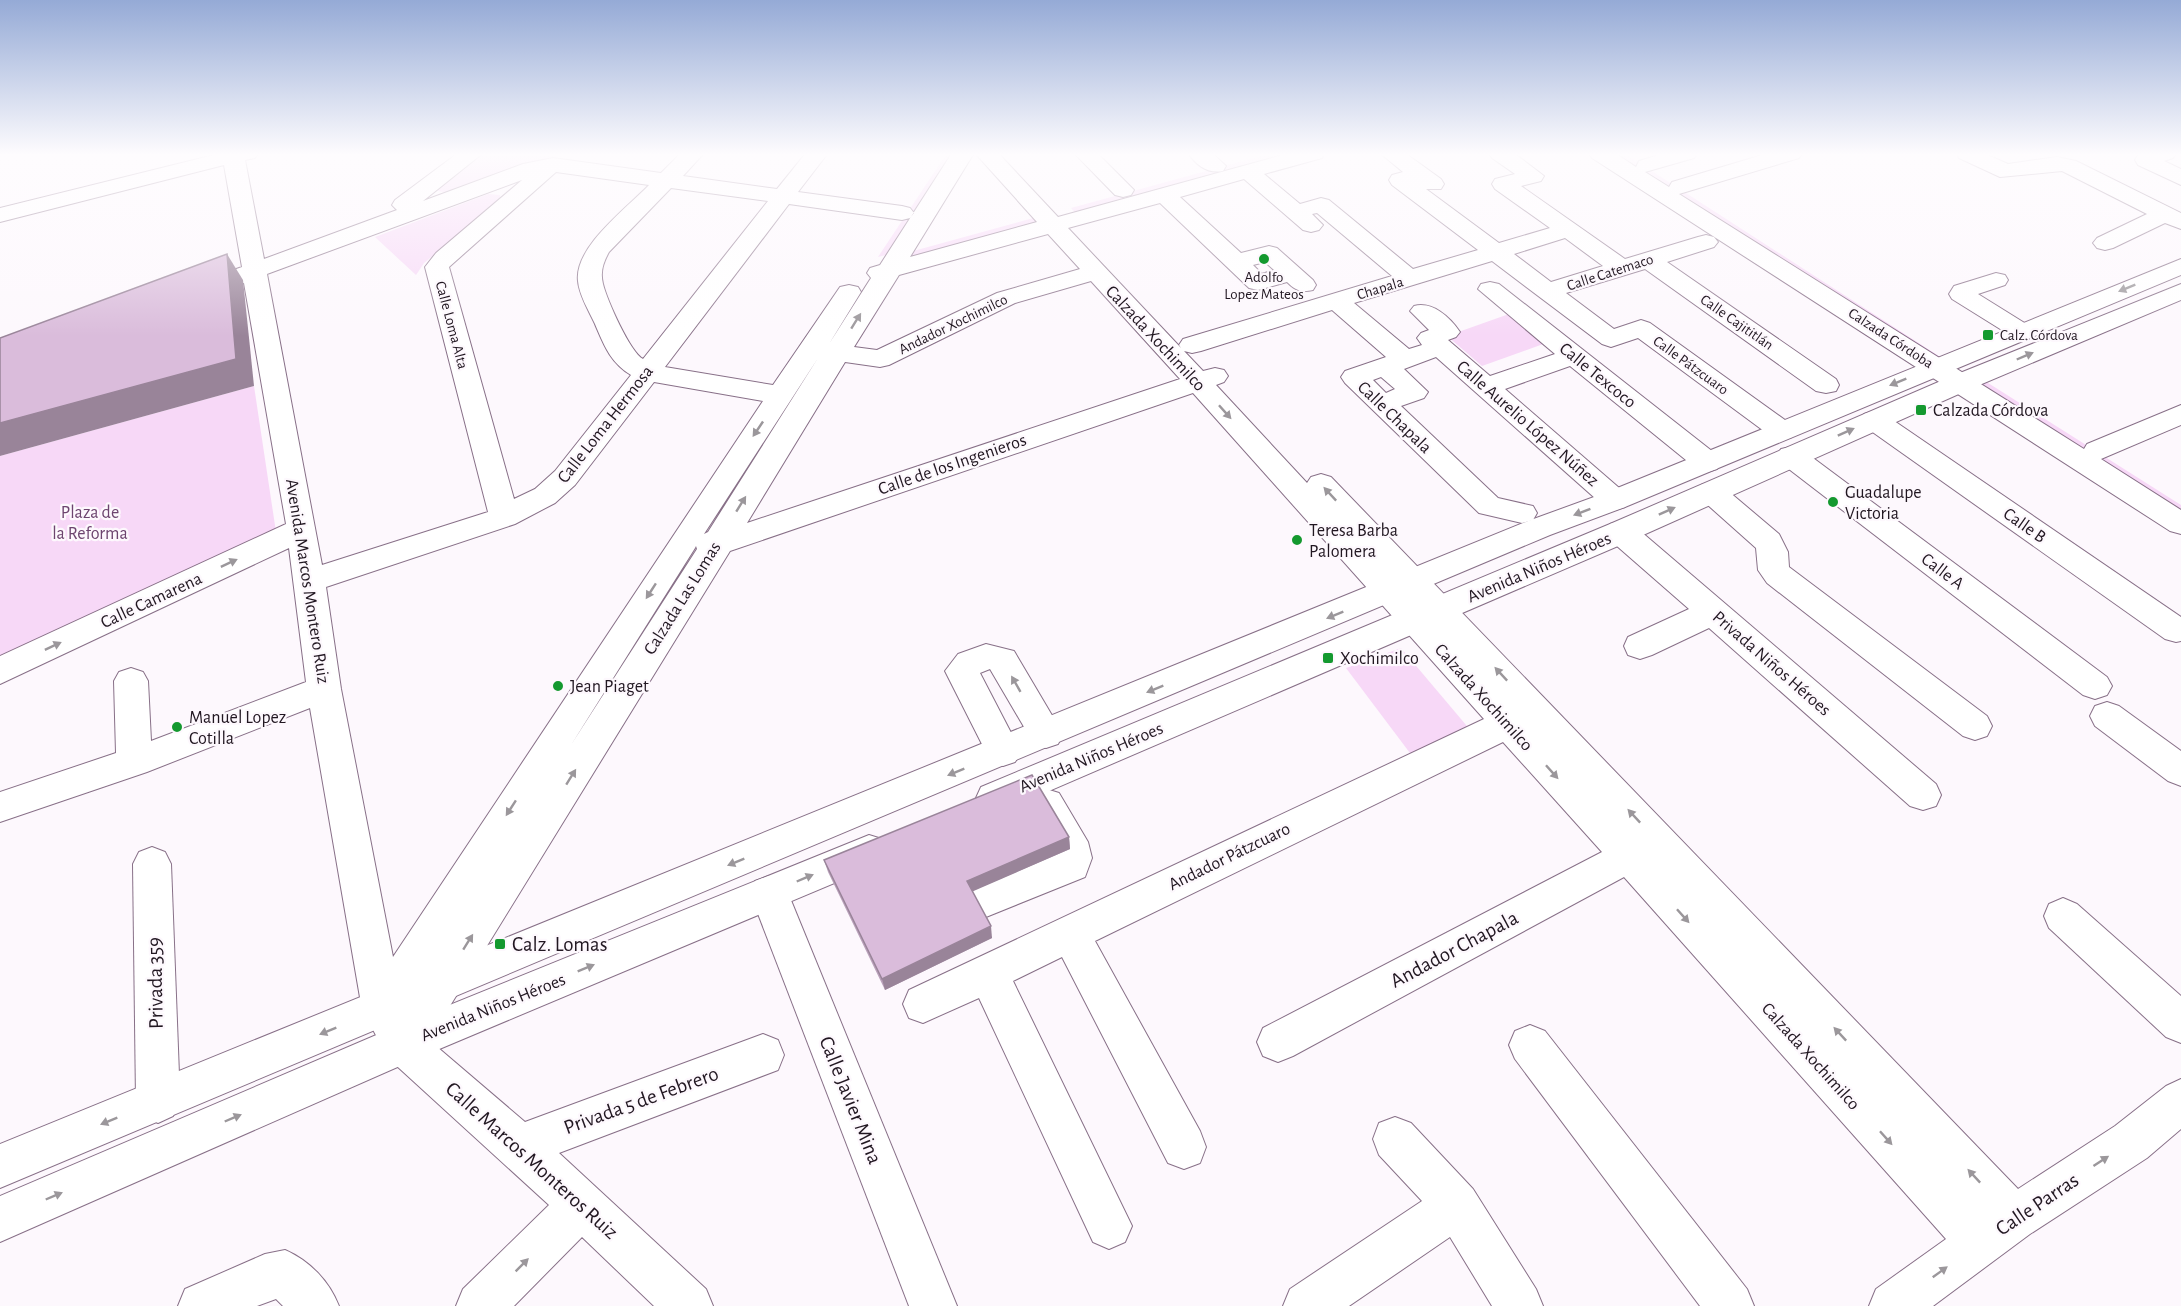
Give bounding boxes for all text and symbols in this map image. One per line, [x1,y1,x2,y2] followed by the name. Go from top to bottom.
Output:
[1565,251,1655,293] street label: Calle Catemaco
[1257,252,1271,266] marker: Adolfo Lopez Mateos
[1224,270,1304,302] place label: Adolfo Lopez Mateos
[1355,274,1405,303] street label: Chapala
[433,280,470,371] street label: Calle Loma Alta
[1102,282,1209,395] street label: Calzada Xochimilco
[2118,284,2136,293] one-way arrow
[897,292,1010,357] street label: Andador Xochimilco
[1697,292,1776,353] street label: Calle Cajititlán
[1846,305,1936,371] street label: Calzada Córdoba
[851,313,862,330] one-way arrow
[1981,328,1995,342] marker: Calz. Córdova
[2000,328,2078,343] place label: Calz. Córdova
[1650,333,1731,398] street label: Calle Pátzcuaro
[1556,340,1639,412] street label: Calle Texcoco
[2016,351,2034,360] one-way arrow
[1453,357,1602,490] street label: Calle Aurelio López Núñez
[554,362,657,487] street label: Calle Loma Hermosa
[1889,377,1907,387] one-way arrow
[1354,378,1435,457] street label: Calle Chapala
[1933,402,2048,420] place label: Calzada Córdova
[1914,403,1928,417] marker: Calzada Córdova
[1218,404,1231,419] one-way arrow
[752,420,764,436] one-way arrow
[1837,428,1854,437] one-way arrow
[876,431,1029,499] street label: Calle de los Ingenieros
[282,477,332,685] street label: Avenida Marcos Montero Ruiz
[1845,484,1922,523] place label: Guadalupe Victoria
[1324,487,1338,501] one-way arrow
[1826,495,1840,509] marker: Guadalupe Victoria
[736,496,747,512] one-way arrow
[52,504,128,543] park label: Plaza de la Reforma
[2000,505,2049,547] street label: Calle B
[1659,506,1677,516] one-way arrow
[1573,508,1591,517] one-way arrow
[1309,522,1398,561] place label: Teresa Barba Palomera
[1465,530,1614,606] street label: Avenida Niños Héroes
[1290,533,1304,547] marker: Teresa Barba Palomera
[641,539,725,658] street label: Calzada Las Lomas
[1918,550,1968,594] street label: Calle A
[221,558,238,567] one-way arrow
[98,570,205,632] street label: Calle Camarena
[645,583,656,600] one-way arrow
[1709,608,1834,720] street label: Privada Niños Héroes
[1326,610,1344,620] one-way arrow
[44,641,61,650] one-way arrow
[1431,641,1536,755] street label: Calzada Xochimilco
[1340,650,1419,668] place label: Xochimilco
[1321,651,1335,665] marker: Xochimilco
[1494,667,1508,681] one-way arrow
[1011,676,1022,692] one-way arrow
[570,678,649,696] place label: Jean Piaget
[551,679,565,693] marker: Jean Piaget
[1146,685,1164,694] one-way arrow
[189,709,286,748] place label: Manuel Lopez Cotilla
[170,720,184,734] marker: Manuel Lopez Cotilla
[1017,720,1166,796] street label: Avenida Niños Héroes
[1545,764,1558,779] one-way arrow
[946,767,964,777] one-way arrow
[566,768,577,785] one-way arrow
[505,800,517,816] one-way arrow
[1628,809,1642,823] one-way arrow
[1166,820,1293,894] street label: Andador Pátzcuaro
[727,857,745,867] one-way arrow
[797,873,815,883] one-way arrow
[1387,907,1522,992] street label: Andador Chapala
[1676,908,1689,923] one-way arrow
[463,934,474,950] one-way arrow
[512,934,608,955] place label: Calz. Lomas
[144,937,167,1029] street label: Privada 359
[493,937,507,951] marker: Calz. Lomas
[578,963,596,973] one-way arrow
[419,971,568,1045] street label: Avenida Niños Héroes
[1758,1000,1863,1114] street label: Calzada Xochimilco
[319,1026,337,1036] one-way arrow
[1833,1026,1847,1041] one-way arrow
[815,1033,886,1167] street label: Calle Javier Mina
[561,1063,721,1138] street label: Privada 5 de Febrero
[442,1078,622,1243] street label: Calle Marcos Monteros Ruiz
[224,1113,242,1123] one-way arrow
[100,1116,118,1126] one-way arrow
[1878,1131,1892,1145] one-way arrow
[2093,1156,2109,1167] one-way arrow
[1967,1168,1981,1183] one-way arrow
[1992,1169,2082,1240] street label: Calle Parras
[45,1191,62,1200] one-way arrow
[515,1257,529,1272] one-way arrow
[1932,1266,1948,1278] one-way arrow

